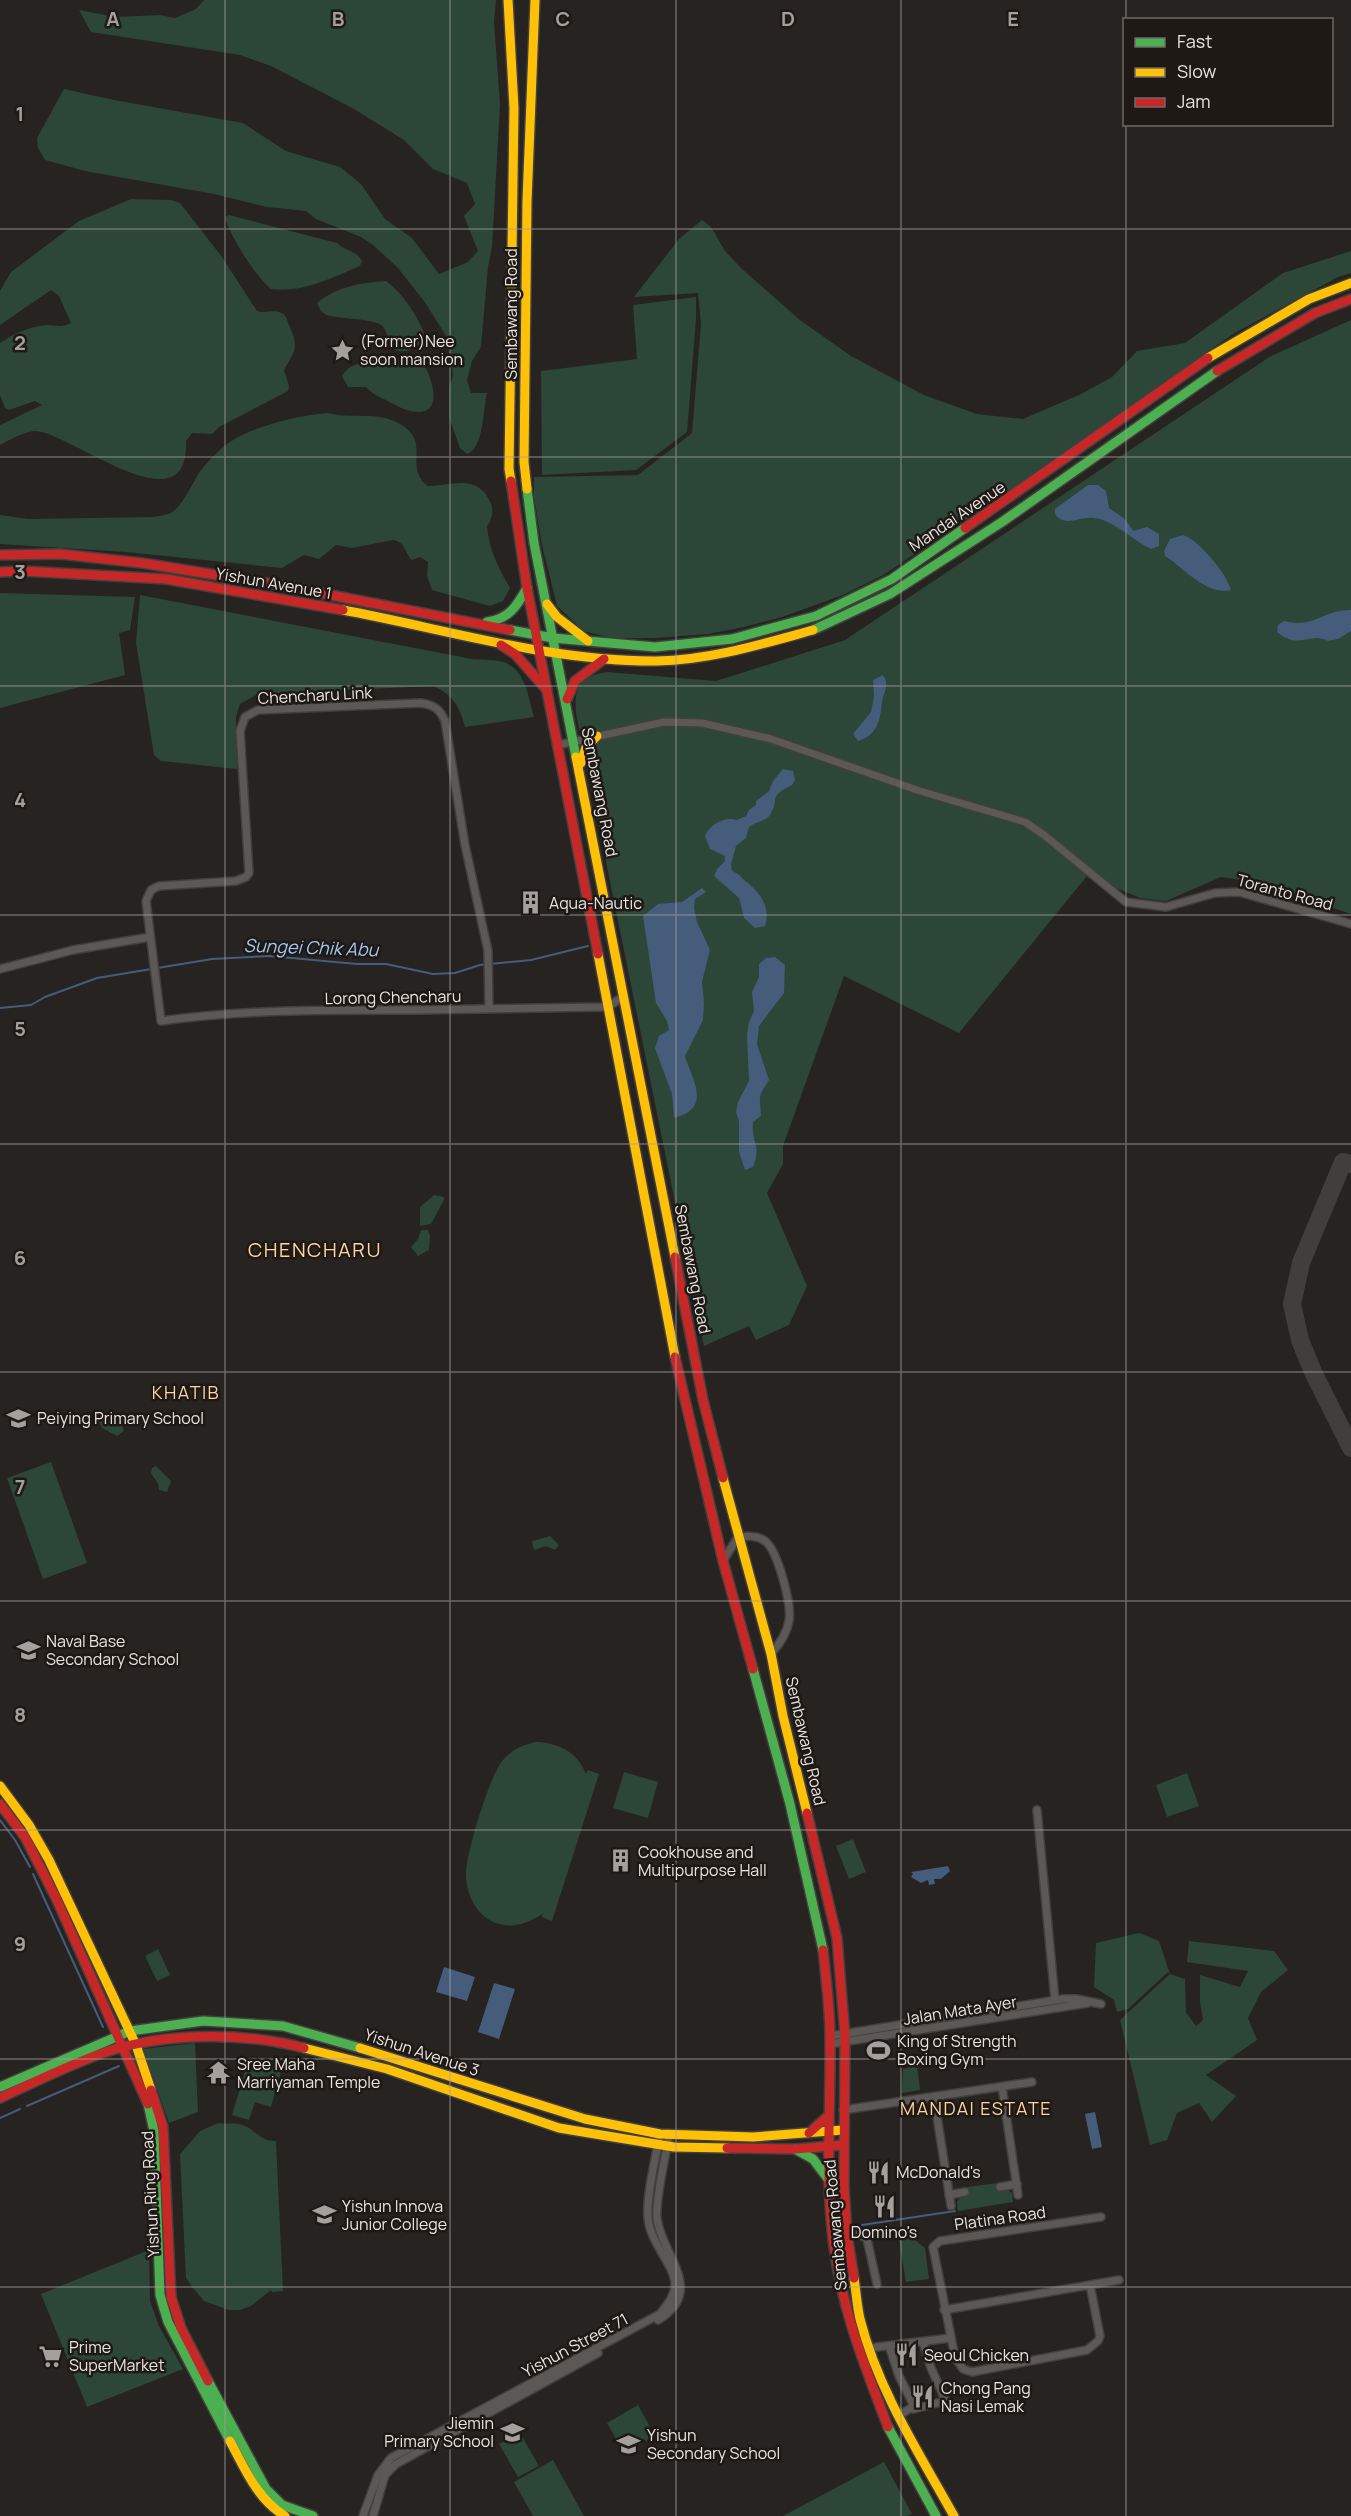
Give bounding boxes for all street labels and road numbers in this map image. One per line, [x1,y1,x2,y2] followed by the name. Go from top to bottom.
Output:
[500,248,522,380] street label: Sembawang Road
[904,476,1010,556] street label: Mandai Avenue
[214,562,334,604] street label: Yishun Avenue 1
[257,681,374,709] street label: Chencharu Link
[577,725,623,859] street label: Sembawang Road
[1235,869,1335,915] street label: Toranto Road
[324,985,462,1009] street label: Lorong Chencharu
[670,1202,716,1336] street label: Sembawang Road
[781,1675,831,1807] street label: Sembawang Road
[901,1990,1019,2030] street label: Jalan Mata Ayer
[362,2023,482,2081] street label: Yishun Avenue 3
[136,2130,164,2258] street label: Yishun Ring Road
[818,2159,852,2291] street label: Sembawang Road
[953,2201,1047,2235] street label: Platina Road
[518,2308,632,2382] street label: Yishun Street 71

